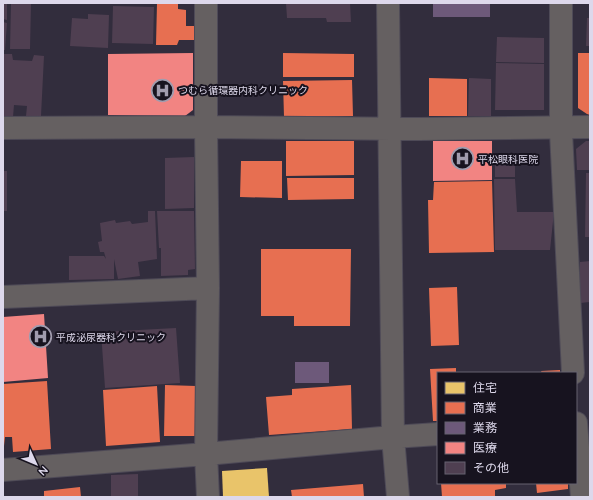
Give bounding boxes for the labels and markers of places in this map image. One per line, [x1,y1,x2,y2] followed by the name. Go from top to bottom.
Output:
[150,77,176,103] hospital icon: つむら循環器内科クリニック
[178,84,308,97] place label: つむら循環器内科クリニック
[450,146,476,172] hospital icon: 平松眼科医院
[478,153,538,166] place label: 平松眼科医院
[27,324,53,350] hospital icon: 平成泌尿器科クリニック
[56,331,166,344] place label: 平成泌尿器科クリニック

